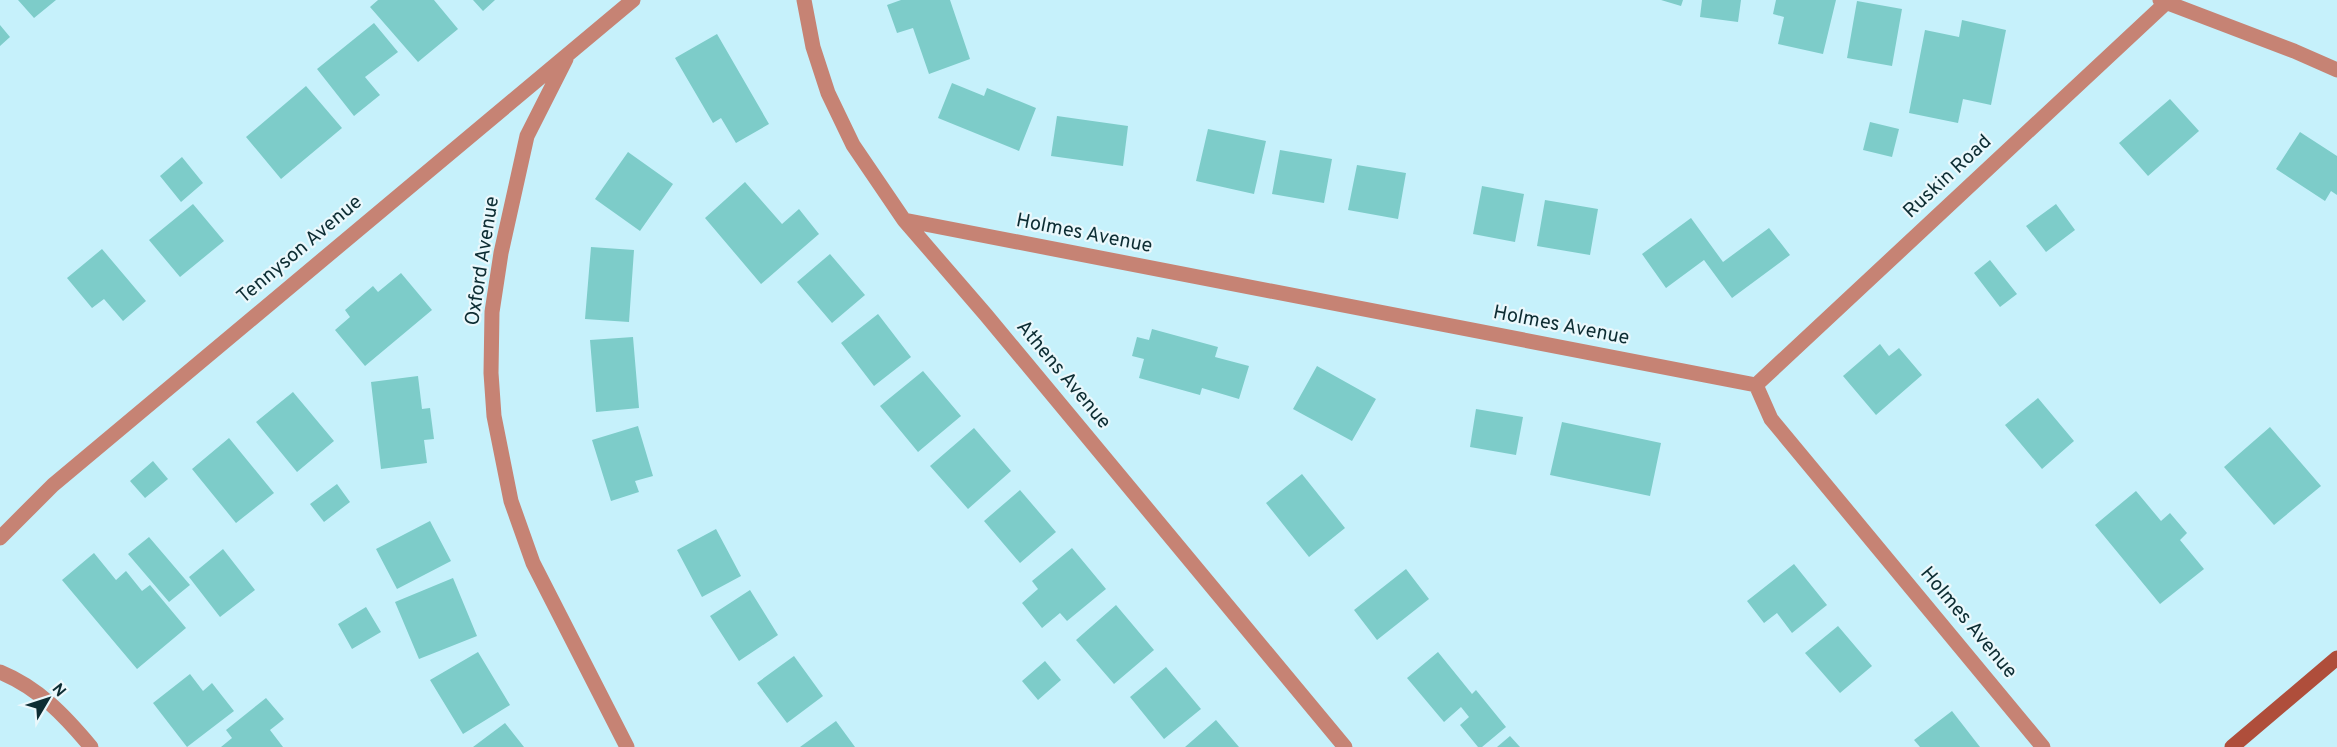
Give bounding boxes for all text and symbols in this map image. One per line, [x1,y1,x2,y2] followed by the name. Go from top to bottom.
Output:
[1898,129,1998,225] street label: Ruskin Road
[232,190,368,310] street label: Tennyson Avenue
[460,194,506,328] street label: Oxford Avenue
[1014,208,1154,260] street label: Holmes Avenue
[1491,300,1631,352] street label: Holmes Avenue
[1010,315,1116,435] street label: Athens Avenue
[1914,562,2022,684] street label: Holmes Avenue
[18,669,78,729] north arrow
[47,680,69,702] text: N

